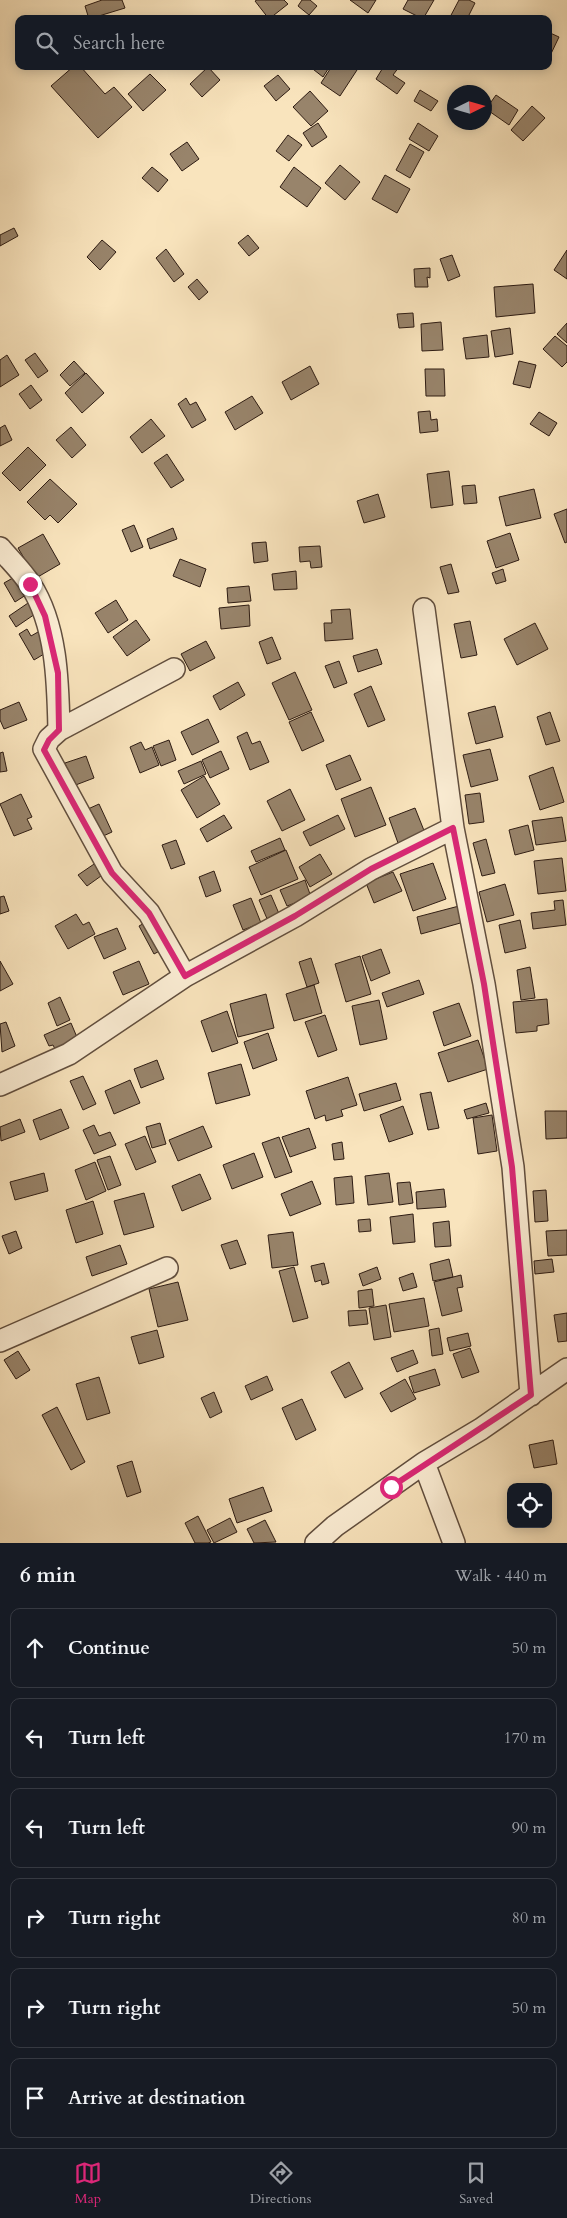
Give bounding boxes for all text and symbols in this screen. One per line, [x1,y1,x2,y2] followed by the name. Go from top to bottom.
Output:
[15,15,552,70] search box
[33,29,61,57] icon: search
[73,30,165,56] text: Search here
[447,85,492,130] north arrow
[19,573,42,596] route end
[380,1476,403,1499] route start
[507,1483,552,1528] map controls
[507,1483,552,1528] button: locate
[20,1561,76,1590] text: 6 min
[455,1565,547,1587] text: Walk · 440 m
[21,1634,49,1662] icon: ahead
[68,1635,150,1661] text: Continue
[512,1637,546,1659] text: 50 m
[21,1724,49,1752] icon: left
[68,1725,145,1751] text: Turn left
[504,1727,546,1749] text: 170 m
[21,1814,49,1842] icon: left
[68,1815,145,1841] text: Turn left
[512,1817,546,1839] text: 90 m
[21,1904,49,1932] icon: right
[68,1905,160,1931] text: Turn right
[512,1907,546,1929] text: 80 m
[21,1994,49,2022] icon: right
[68,1995,160,2021] text: Turn right
[512,1997,546,2019] text: 50 m
[21,2084,49,2112] icon: arrive
[68,2085,245,2111] text: Arrive at destination
[74,2159,102,2208] tab: Map
[250,2159,311,2208] tab: Directions
[459,2159,493,2208] tab: Saved

